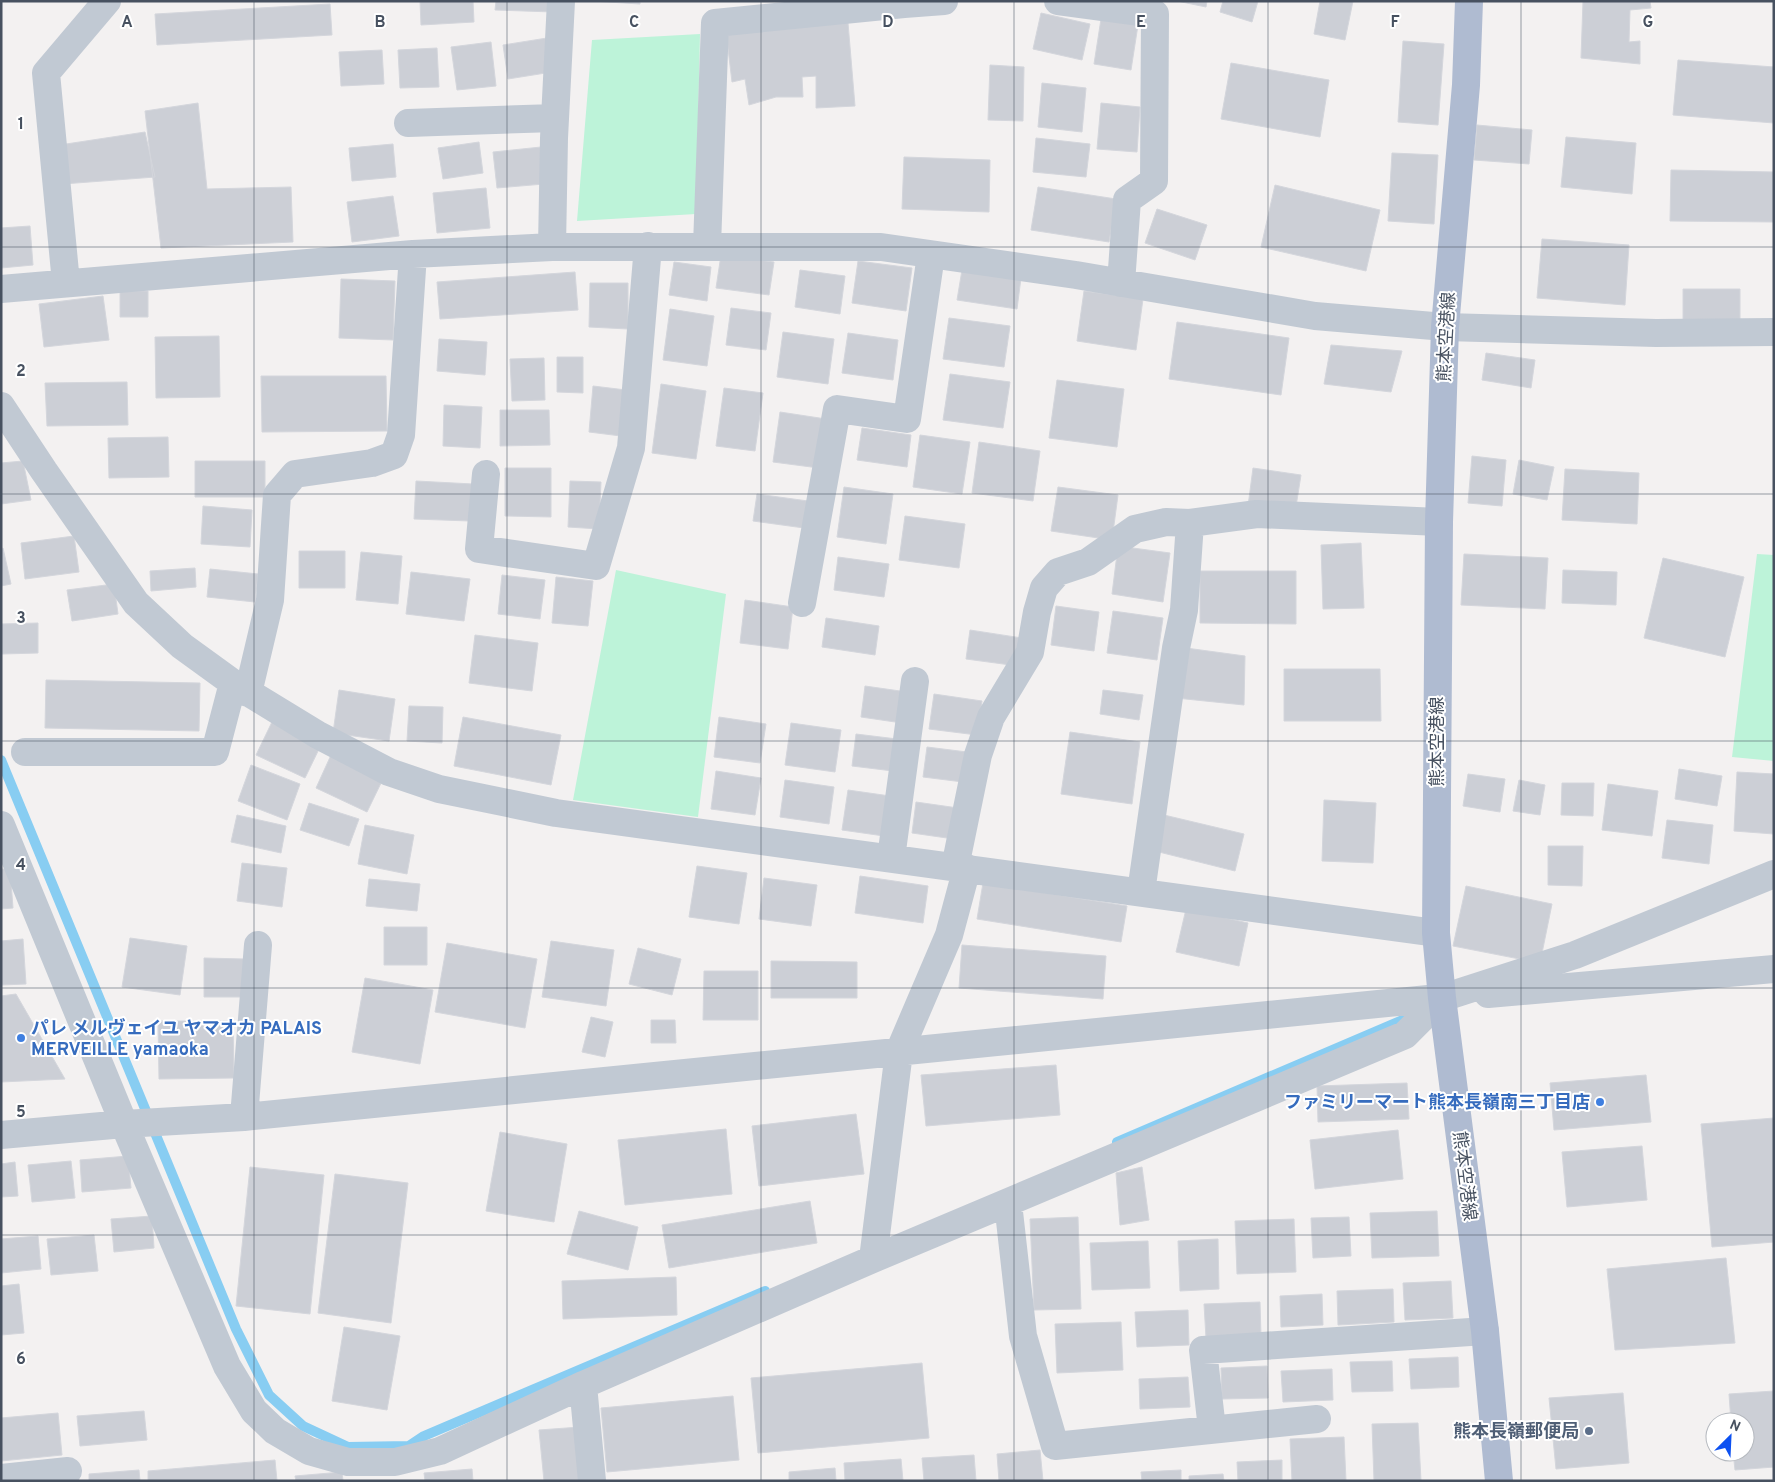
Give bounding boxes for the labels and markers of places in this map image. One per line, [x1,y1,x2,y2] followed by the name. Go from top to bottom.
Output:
[31,1017,322,1062] place label: パレ メルヴェイユ ヤマオカ PALAIS MERVEILLE yamaoka
[15,1032,27,1044] marker: パレ メルヴェイユ ヤマオカ PALAIS MERVEILLE yamaoka
[1284,1092,1590,1115] place label: ファミリーマート熊本長嶺南三丁目店
[1594,1096,1606,1108] marker: ファミリーマート熊本長嶺南三丁目店
[1453,1421,1579,1444] place label: 熊本長嶺郵便局
[1583,1425,1595,1437] marker: 熊本長嶺郵便局

